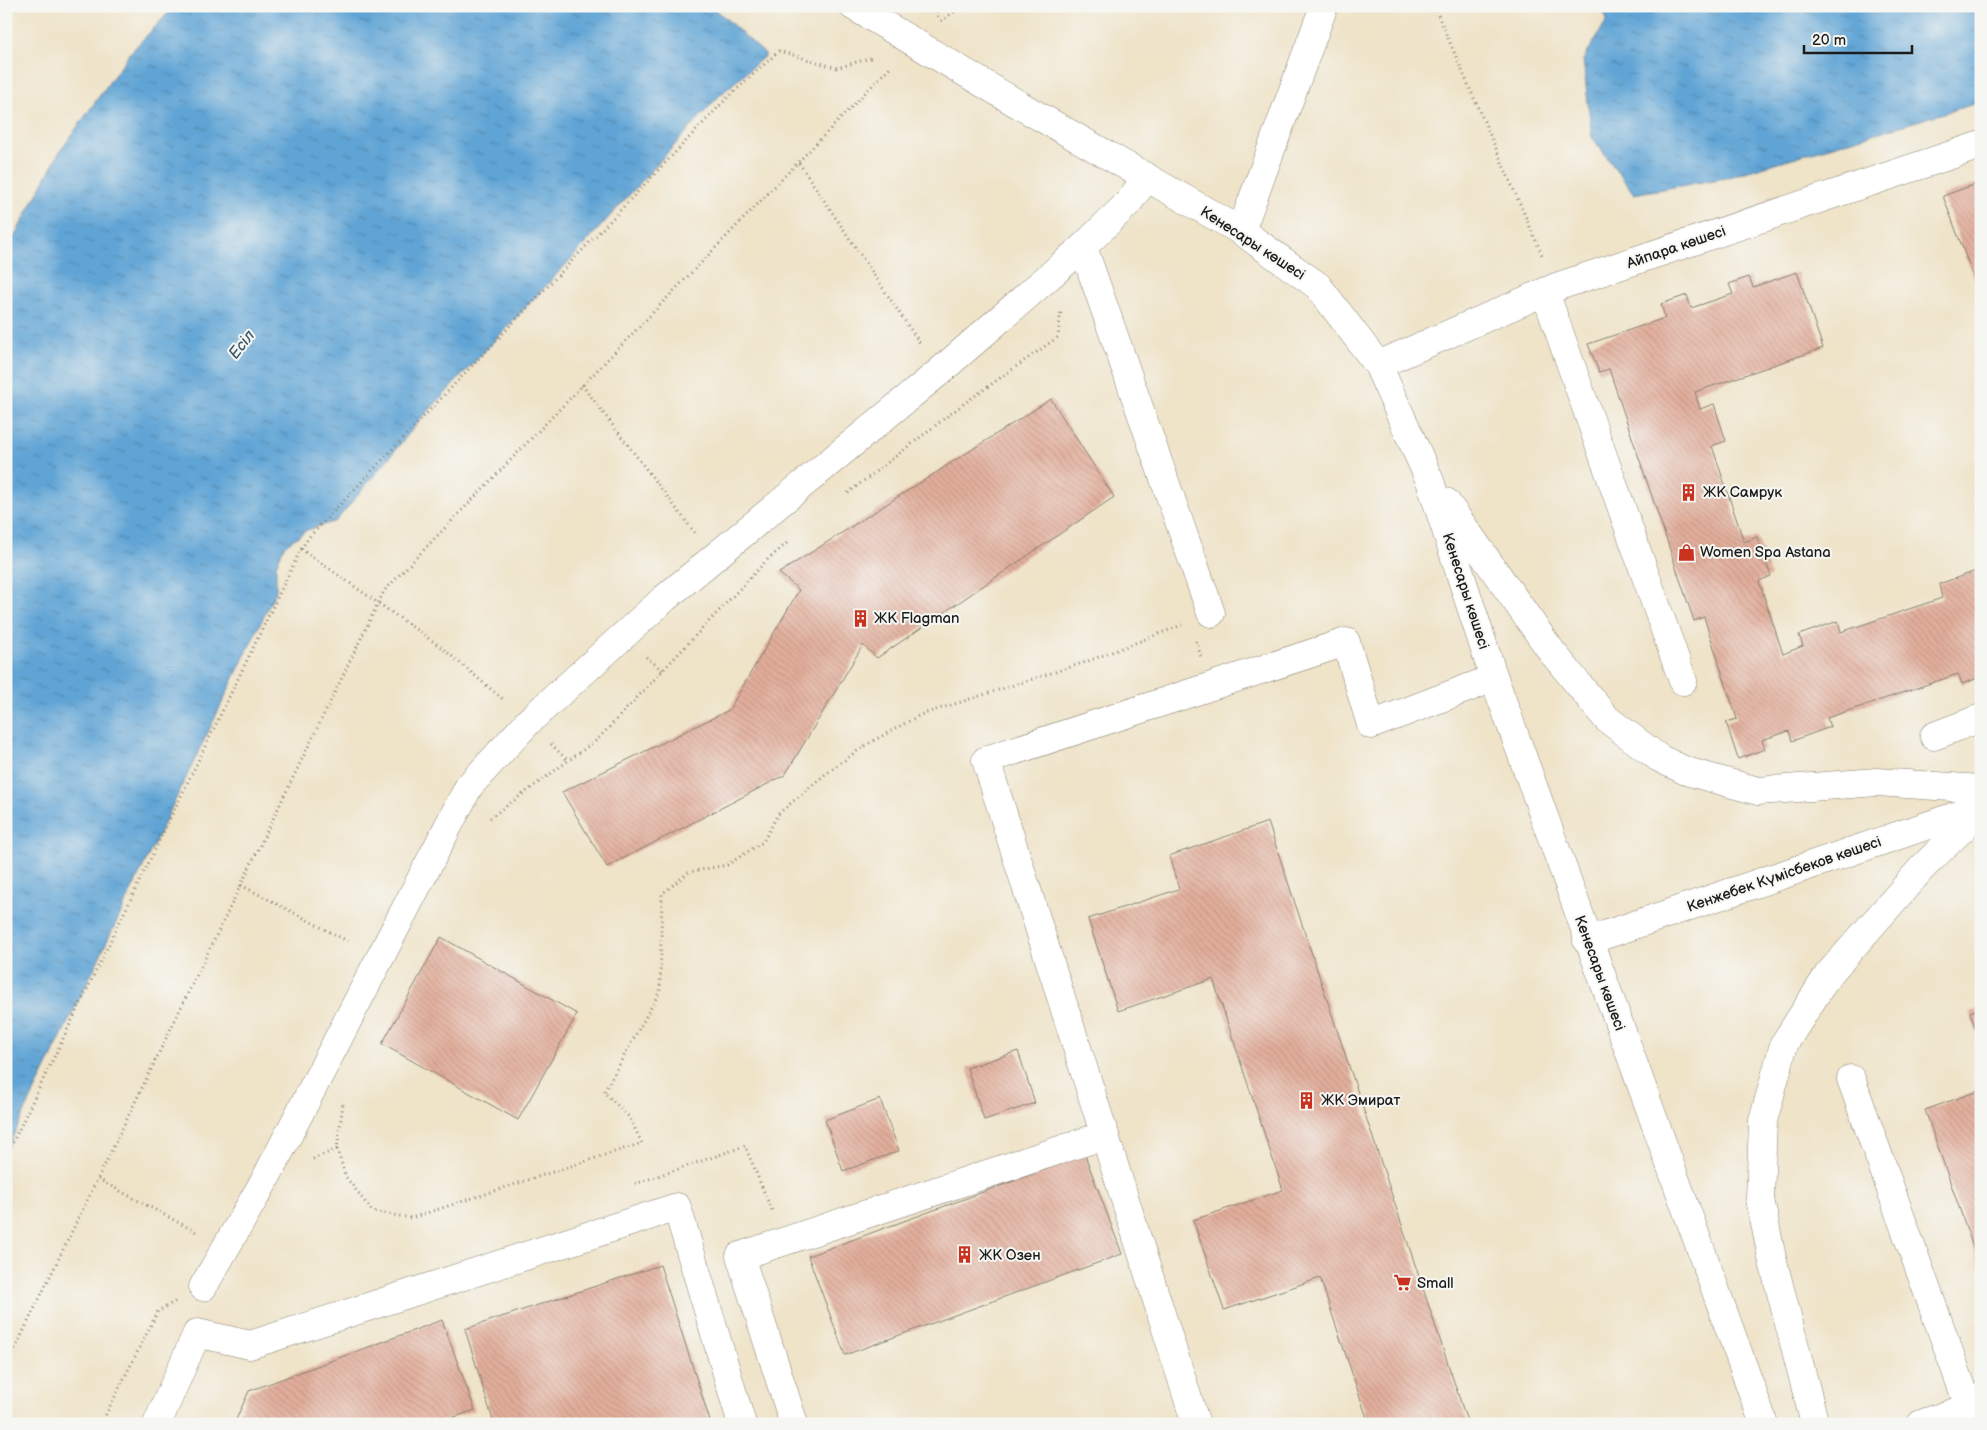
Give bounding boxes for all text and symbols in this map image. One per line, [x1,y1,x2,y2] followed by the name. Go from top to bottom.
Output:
[1804,22,1912,54] scale bar
[1812,31,1846,50] text: 20 m
[1197,202,1309,284] street label: Кенесары көшесі
[1623,222,1728,274] street label: Айпара көшесі
[225,327,259,363] water label: Есіл
[1679,482,1699,502] building icon: ЖК Самрук
[1703,483,1782,502] place label: ЖК Самрук
[1438,530,1493,652] street label: Кенесары көшесі
[1676,542,1696,562] shop icon: Women Spa Astana
[1700,543,1831,562] place label: Women Spa Astana
[850,608,870,628] building icon: ЖК Flagman
[874,609,960,628] place label: ЖК Flagman
[1684,832,1884,917] street label: Кенжебек Күмісбеков көшесі
[1570,913,1629,1033] street label: Кенесары көшесі
[1297,1090,1317,1110] building icon: ЖК Эмират
[1321,1091,1401,1110] place label: ЖК Эмират
[955,1245,975,1265] building icon: ЖК Озен
[979,1246,1041,1265] place label: ЖК Озен
[1393,1273,1413,1293] supermarket icon: Small
[1417,1274,1454,1293] place label: Small

